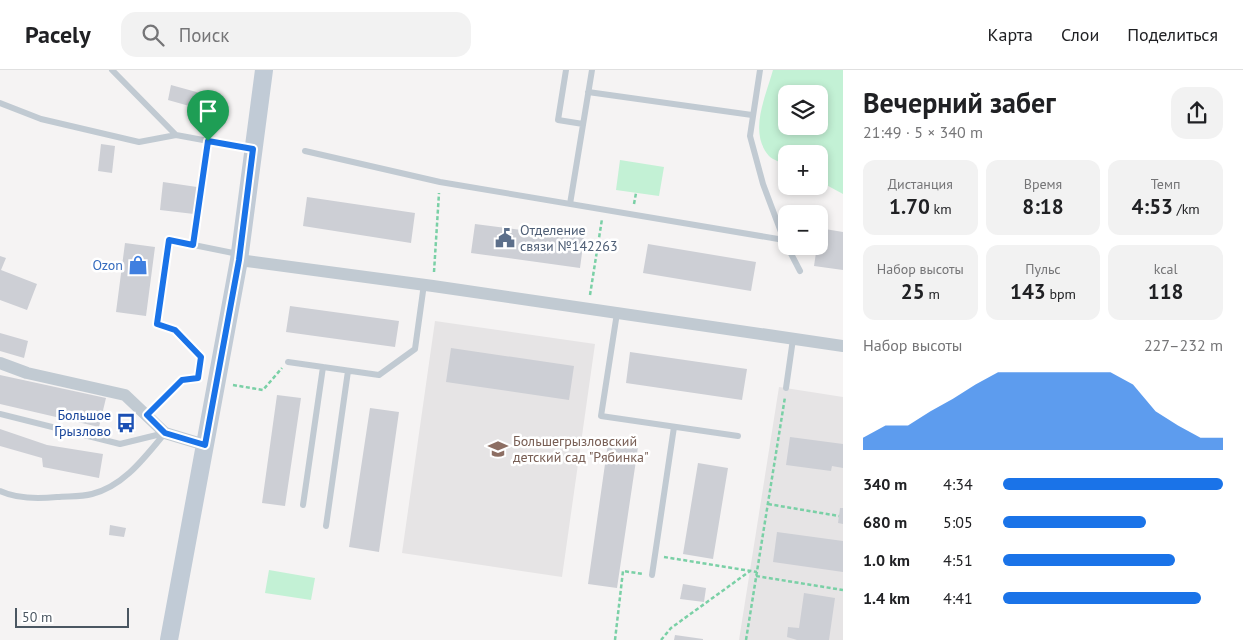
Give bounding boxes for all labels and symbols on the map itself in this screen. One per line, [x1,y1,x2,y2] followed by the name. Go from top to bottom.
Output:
[187,90,229,141] pin
[520,221,618,255] place label: Отделение связи №142263
[494,227,516,249] public building icon: Отделение связи №142263
[127,254,149,276] shop icon: Ozon
[93,256,123,274] place label: Ozon
[54,406,111,440] place label: Большое Грызлово
[115,412,137,434] bus stop icon: Большое Грызлово
[513,432,649,466] place label: Большегрызловский детский сад "Рябинка"
[487,438,509,460] school or university icon: Большегрызловский детский сад "Рябинка"
[15,605,129,628] scale bar

